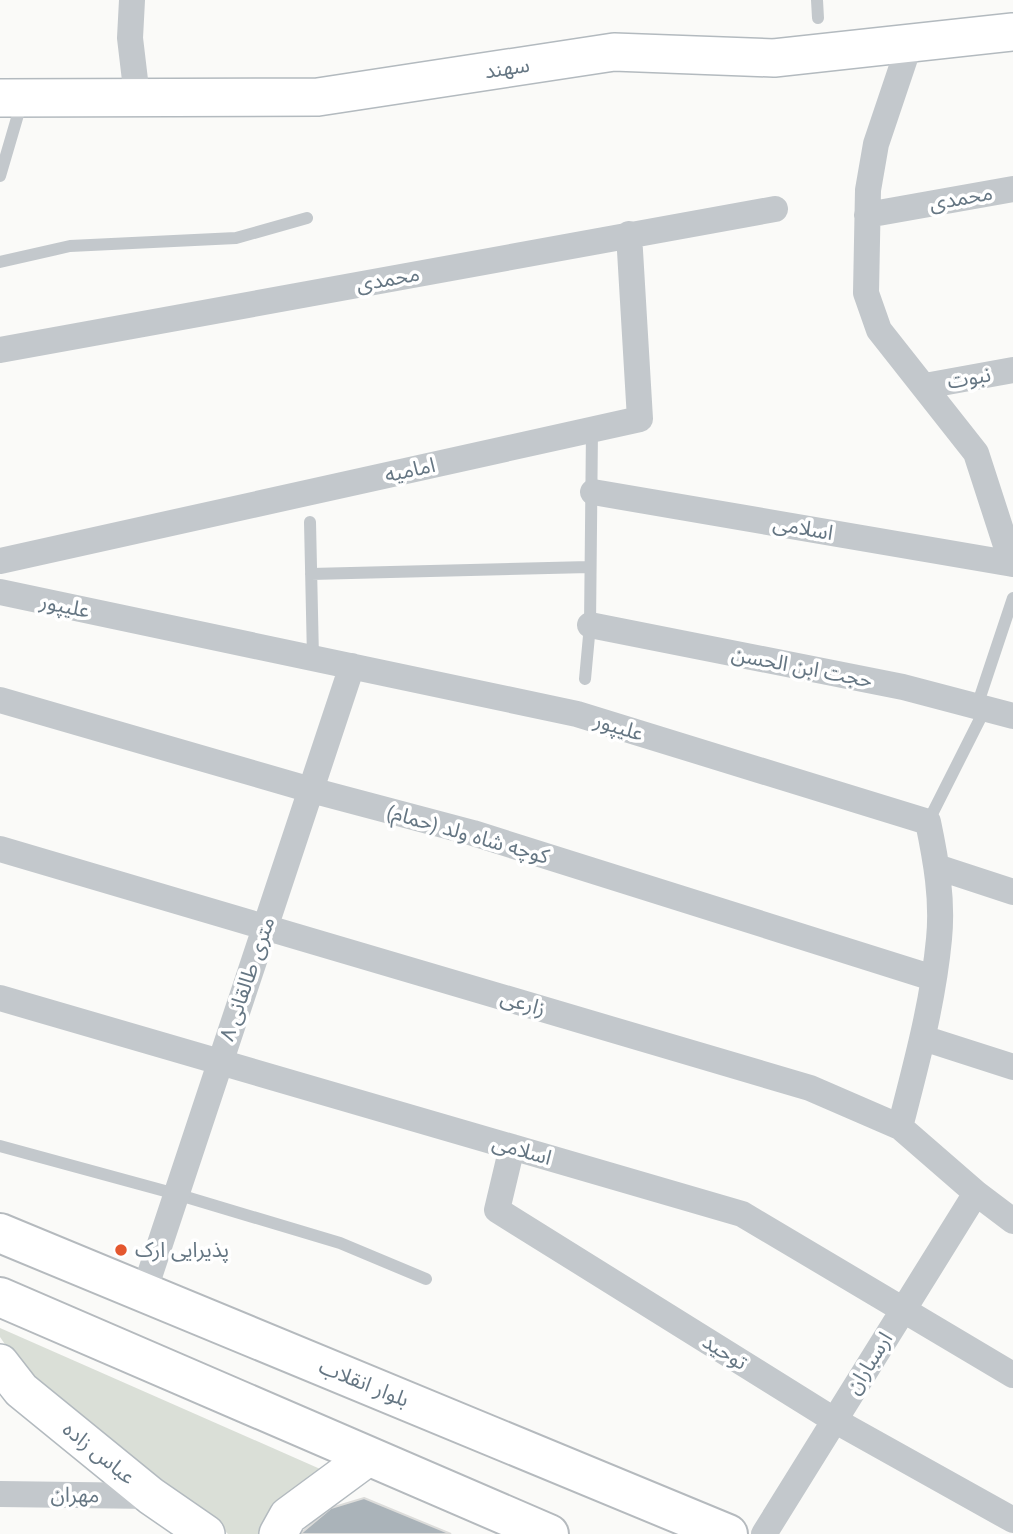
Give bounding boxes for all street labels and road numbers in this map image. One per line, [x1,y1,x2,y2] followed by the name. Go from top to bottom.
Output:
[482,51,532,84] street label: سهند
[927,179,995,216] street label: محمدی
[354,260,422,297] street label: محمدی
[945,360,993,395] street label: نبوت
[382,451,438,488] street label: امامیه
[771,509,835,546] street label: اسلامی
[37,587,92,624] street label: علیپور
[729,640,875,693] street label: حجت ابن الحسن
[590,706,647,747] street label: علیپور
[383,797,553,873] street label: کوچه شاه ولد (حمام)
[213,913,280,1045] street label: ۸ متری طالقانی
[498,983,549,1022] street label: زارعی
[489,1128,555,1171] street label: اسلامی
[839,1327,898,1399] street label: ارسباران
[698,1328,753,1376] street label: توحید
[315,1352,413,1413] street label: بلوار انقلاب
[58,1415,141,1490] street label: عباس زاده
[50,1481,100,1508] street label: مهران

